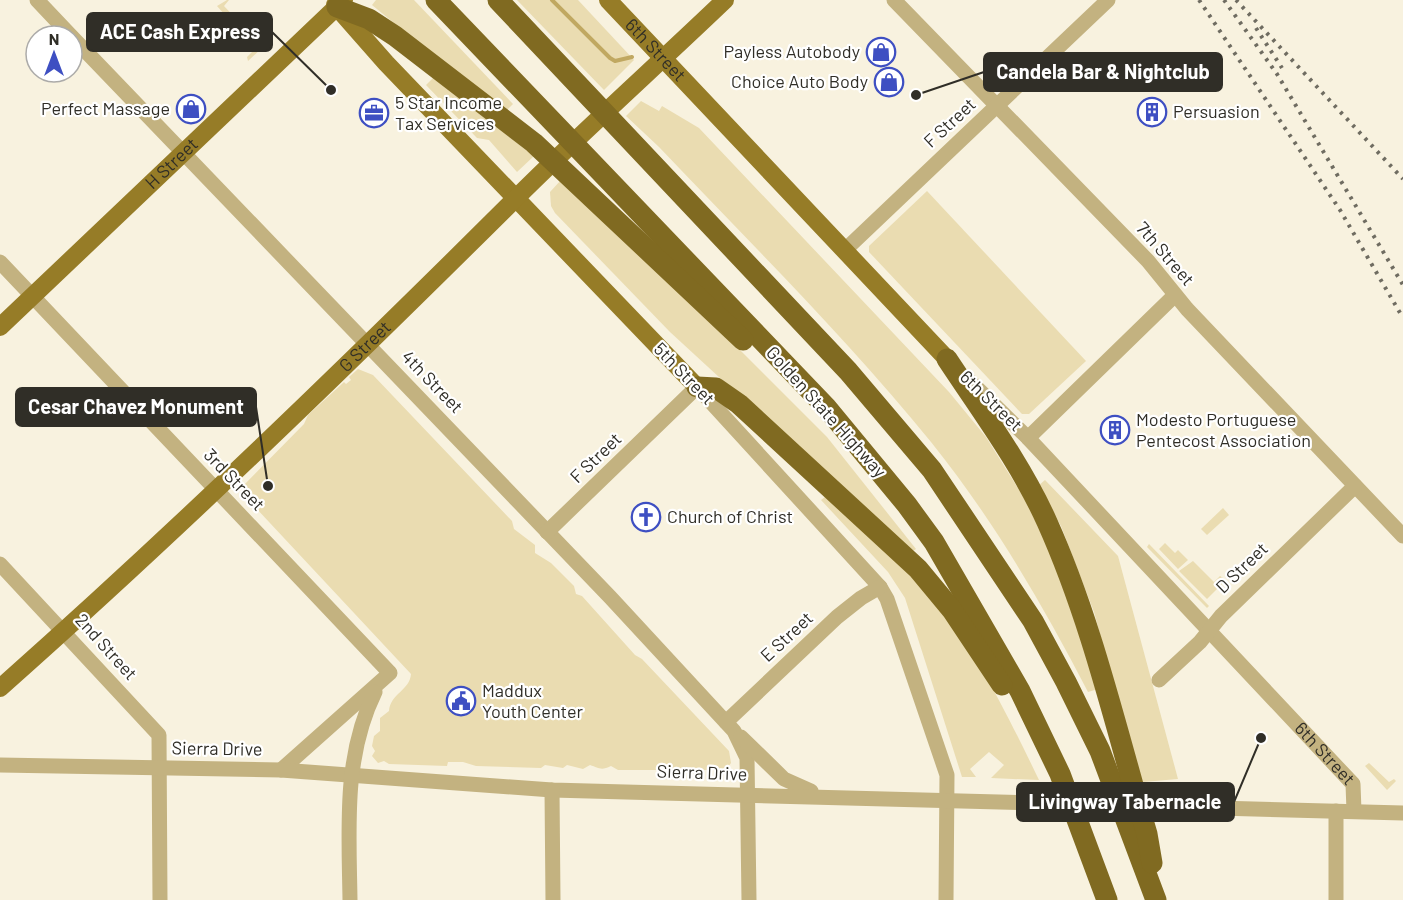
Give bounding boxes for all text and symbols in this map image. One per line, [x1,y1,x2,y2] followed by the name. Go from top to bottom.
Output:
[87,13,272,51] callout: ACE Cash Express
[621,13,691,86] street label: 6th Street
[100,19,260,43] text: ACE Cash Express
[24,24,84,84] north arrow
[49,29,59,48] text: N
[865,36,897,68] shop icon: Payless Autobody
[723,40,860,62] place label: Payless Autobody
[984,53,1222,91] callout: Candela Bar & Nightclub
[996,59,1210,83] text: Candela Bar & Nightclub
[873,66,905,98] shop icon: Choice Auto Body
[731,70,868,92] place label: Choice Auto Body
[395,91,502,134] place label: 5 Star Income Tax Services
[175,93,207,125] shop icon: Perfect Massage
[919,93,980,152] street label: F Street
[1136,96,1168,128] building icon: Persuasion
[41,97,170,119] place label: Perfect Massage
[358,97,390,129] office icon: 5 Star Income Tax Services
[1173,100,1260,122] place label: Persuasion
[140,133,202,193] street label: H Street
[1132,217,1199,290] street label: 7th Street
[334,316,395,376] street label: G Street
[650,338,720,409] street label: 5th Street
[762,341,891,482] street label: Golden State Highway
[397,345,468,417] street label: 4th Street
[956,365,1027,435] street label: 6th Street
[16,388,256,426] callout: Cesar Chavez Monument
[28,394,244,418] text: Cesar Chavez Monument
[1136,408,1311,451] place label: Modesto Portuguese Pentecost Association
[1099,414,1131,446] building icon: Modesto Portuguese Pentecost Association
[565,427,626,487] street label: F Street
[200,443,270,515] street label: 3rd Street
[630,501,662,533] church icon: Church of Christ
[667,505,793,527] place label: Church of Christ
[1211,537,1272,597] street label: D Street
[756,607,817,666] street label: E Street
[71,609,142,684] street label: 2nd Street
[482,679,583,722] place label: Maddux Youth Center
[445,685,477,717] public building icon: Maddux Youth Center
[1291,717,1360,789] street label: 6th Street
[171,736,263,760] street label: Sierra Drive
[656,759,748,785] street label: Sierra Drive
[1017,783,1234,821] callout: Livingway Tabernacle
[1029,789,1222,813] text: Livingway Tabernacle

